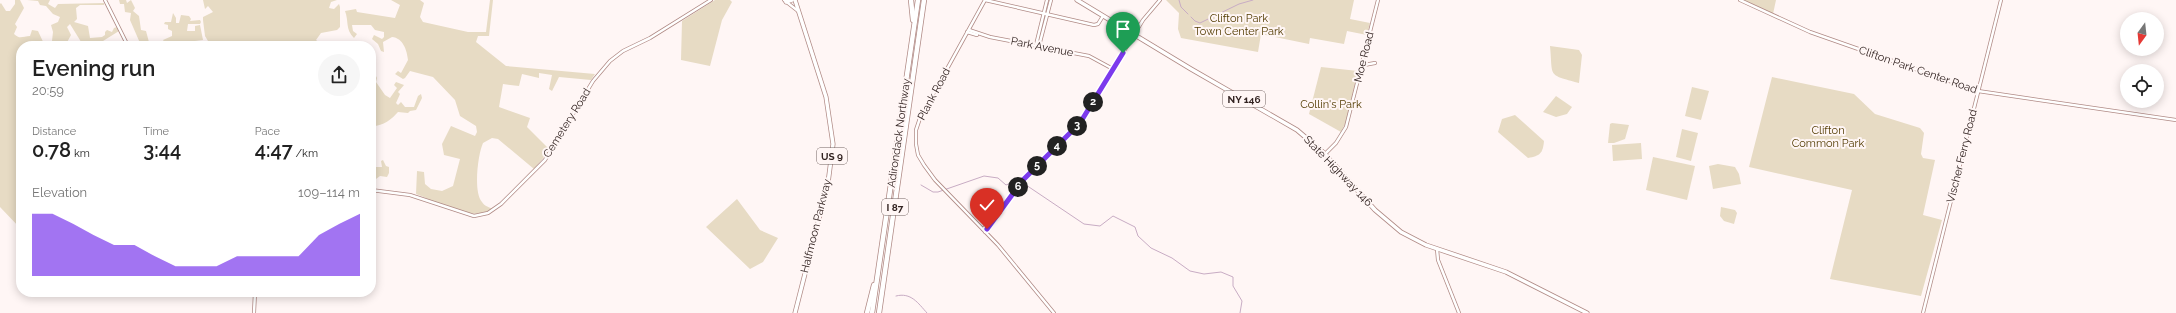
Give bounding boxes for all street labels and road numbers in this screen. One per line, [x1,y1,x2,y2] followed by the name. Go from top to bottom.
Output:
[1351,30,1377,84] street label: Moe Road
[1010,35,1075,60] street label: Park Avenue
[1857,44,1979,96] street label: Clifton Park Center Road
[915,66,953,122] street label: Plank Road
[885,78,913,188] street label: Adirondack Northway
[540,86,594,160] street label: Cemetery Road
[1223,91,1265,107] road number: NY 146
[1944,108,1980,204] street label: Vischer Ferry Road
[1301,133,1375,209] street label: State Highway 146
[817,148,847,164] road number: US 9
[798,178,834,274] street label: Halfmoon Parkway
[882,199,908,215] road number: I 87

